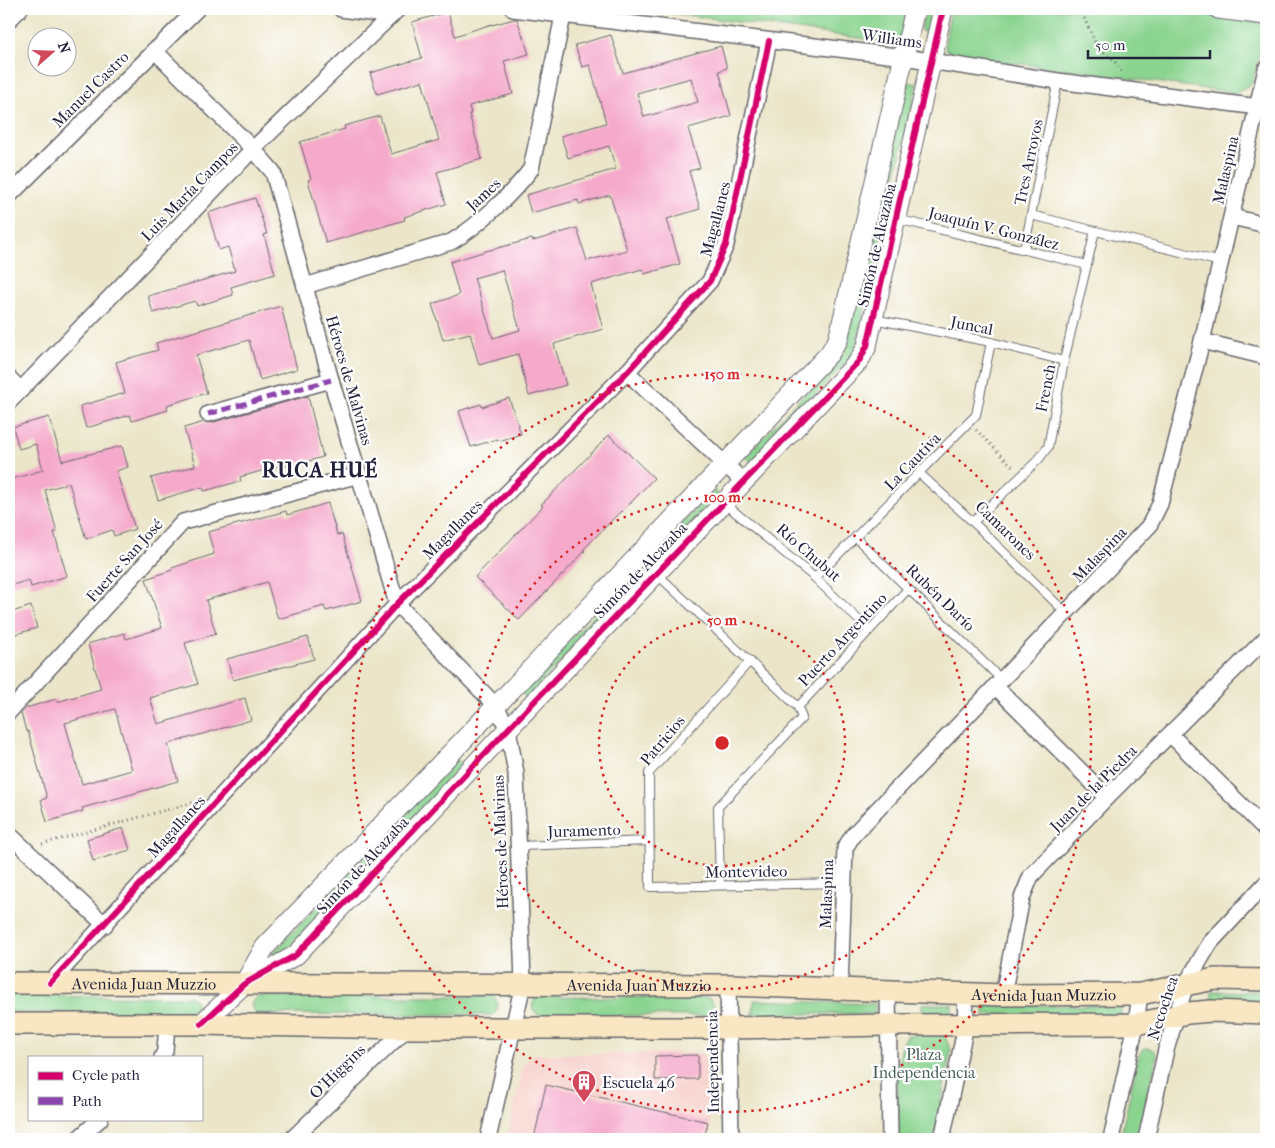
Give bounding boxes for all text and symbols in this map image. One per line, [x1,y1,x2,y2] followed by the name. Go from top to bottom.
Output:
[860,25,923,52] street label: Williams
[28,28,78,78] north arrow
[1088,28,1210,60] scale bar
[1095,36,1126,54] text: 50 m
[54,40,74,56] text: N
[48,47,133,132] street label: Manuel Castro
[1010,117,1047,207] street label: Tres Arroyos
[1208,133,1243,206] street label: Malaspina
[137,137,242,245] street label: Luis María Campos
[461,174,505,216] street label: James
[696,179,735,259] street label: Magallanes
[853,181,900,309] street label: Simón de Alcazaba
[924,203,1061,254] street label: Joaquín V. González
[947,312,995,339] street label: Juncal
[322,313,377,447] street label: Héroes de Malvinas
[1032,363,1059,414] street label: French
[704,365,740,383] text: 150 m
[880,428,945,494] street label: La Cautiva
[262,457,378,482] district label: RUCA HUÉ
[703,488,741,506] text: 100 m
[418,495,486,563] street label: Magallanes
[971,497,1040,564] street label: Camarones
[82,515,167,606] street label: Fuerte San José
[590,518,691,622] street label: Simón de Alcazaba
[773,519,845,586] street label: Río Chubut
[1068,522,1131,586] street label: Malaspina
[902,560,979,635] street label: Rubén Darío
[794,589,891,690] street label: Puerto Argentino
[707,611,738,629] text: 50 m
[636,711,689,769] street label: Patricios
[713,734,731,752] centre of rings
[1044,740,1141,837] street label: Juan de la Piedra
[489,775,512,909] street label: Héroes de Malvinas
[143,791,209,861] street label: Magallanes
[312,812,413,918] street label: Simón de Alcazaba
[545,820,621,841] street label: Juramento
[816,858,837,929] street label: Malaspina
[705,861,787,882] street label: Montevideo
[1143,973,1182,1043] street label: Necochea
[71,974,216,994] street label: Avenida Juan Muzzio
[566,976,711,995] street label: Avenida Juan Muzzio
[970,985,1116,1005] street label: Avenida Juan Muzzio
[702,1010,723,1114] street label: Independencia
[305,1040,369,1103] street label: O'Higgins
[873,1045,976,1082] park label: Plaza Independencia
[28,1056,202,1120] legend
[72,1066,140,1084] text: Cycle path
[571,1069,597,1103] building icon: Escuela 46
[602,1073,675,1092] place label: Escuela 46
[72,1092,102,1110] text: Path

